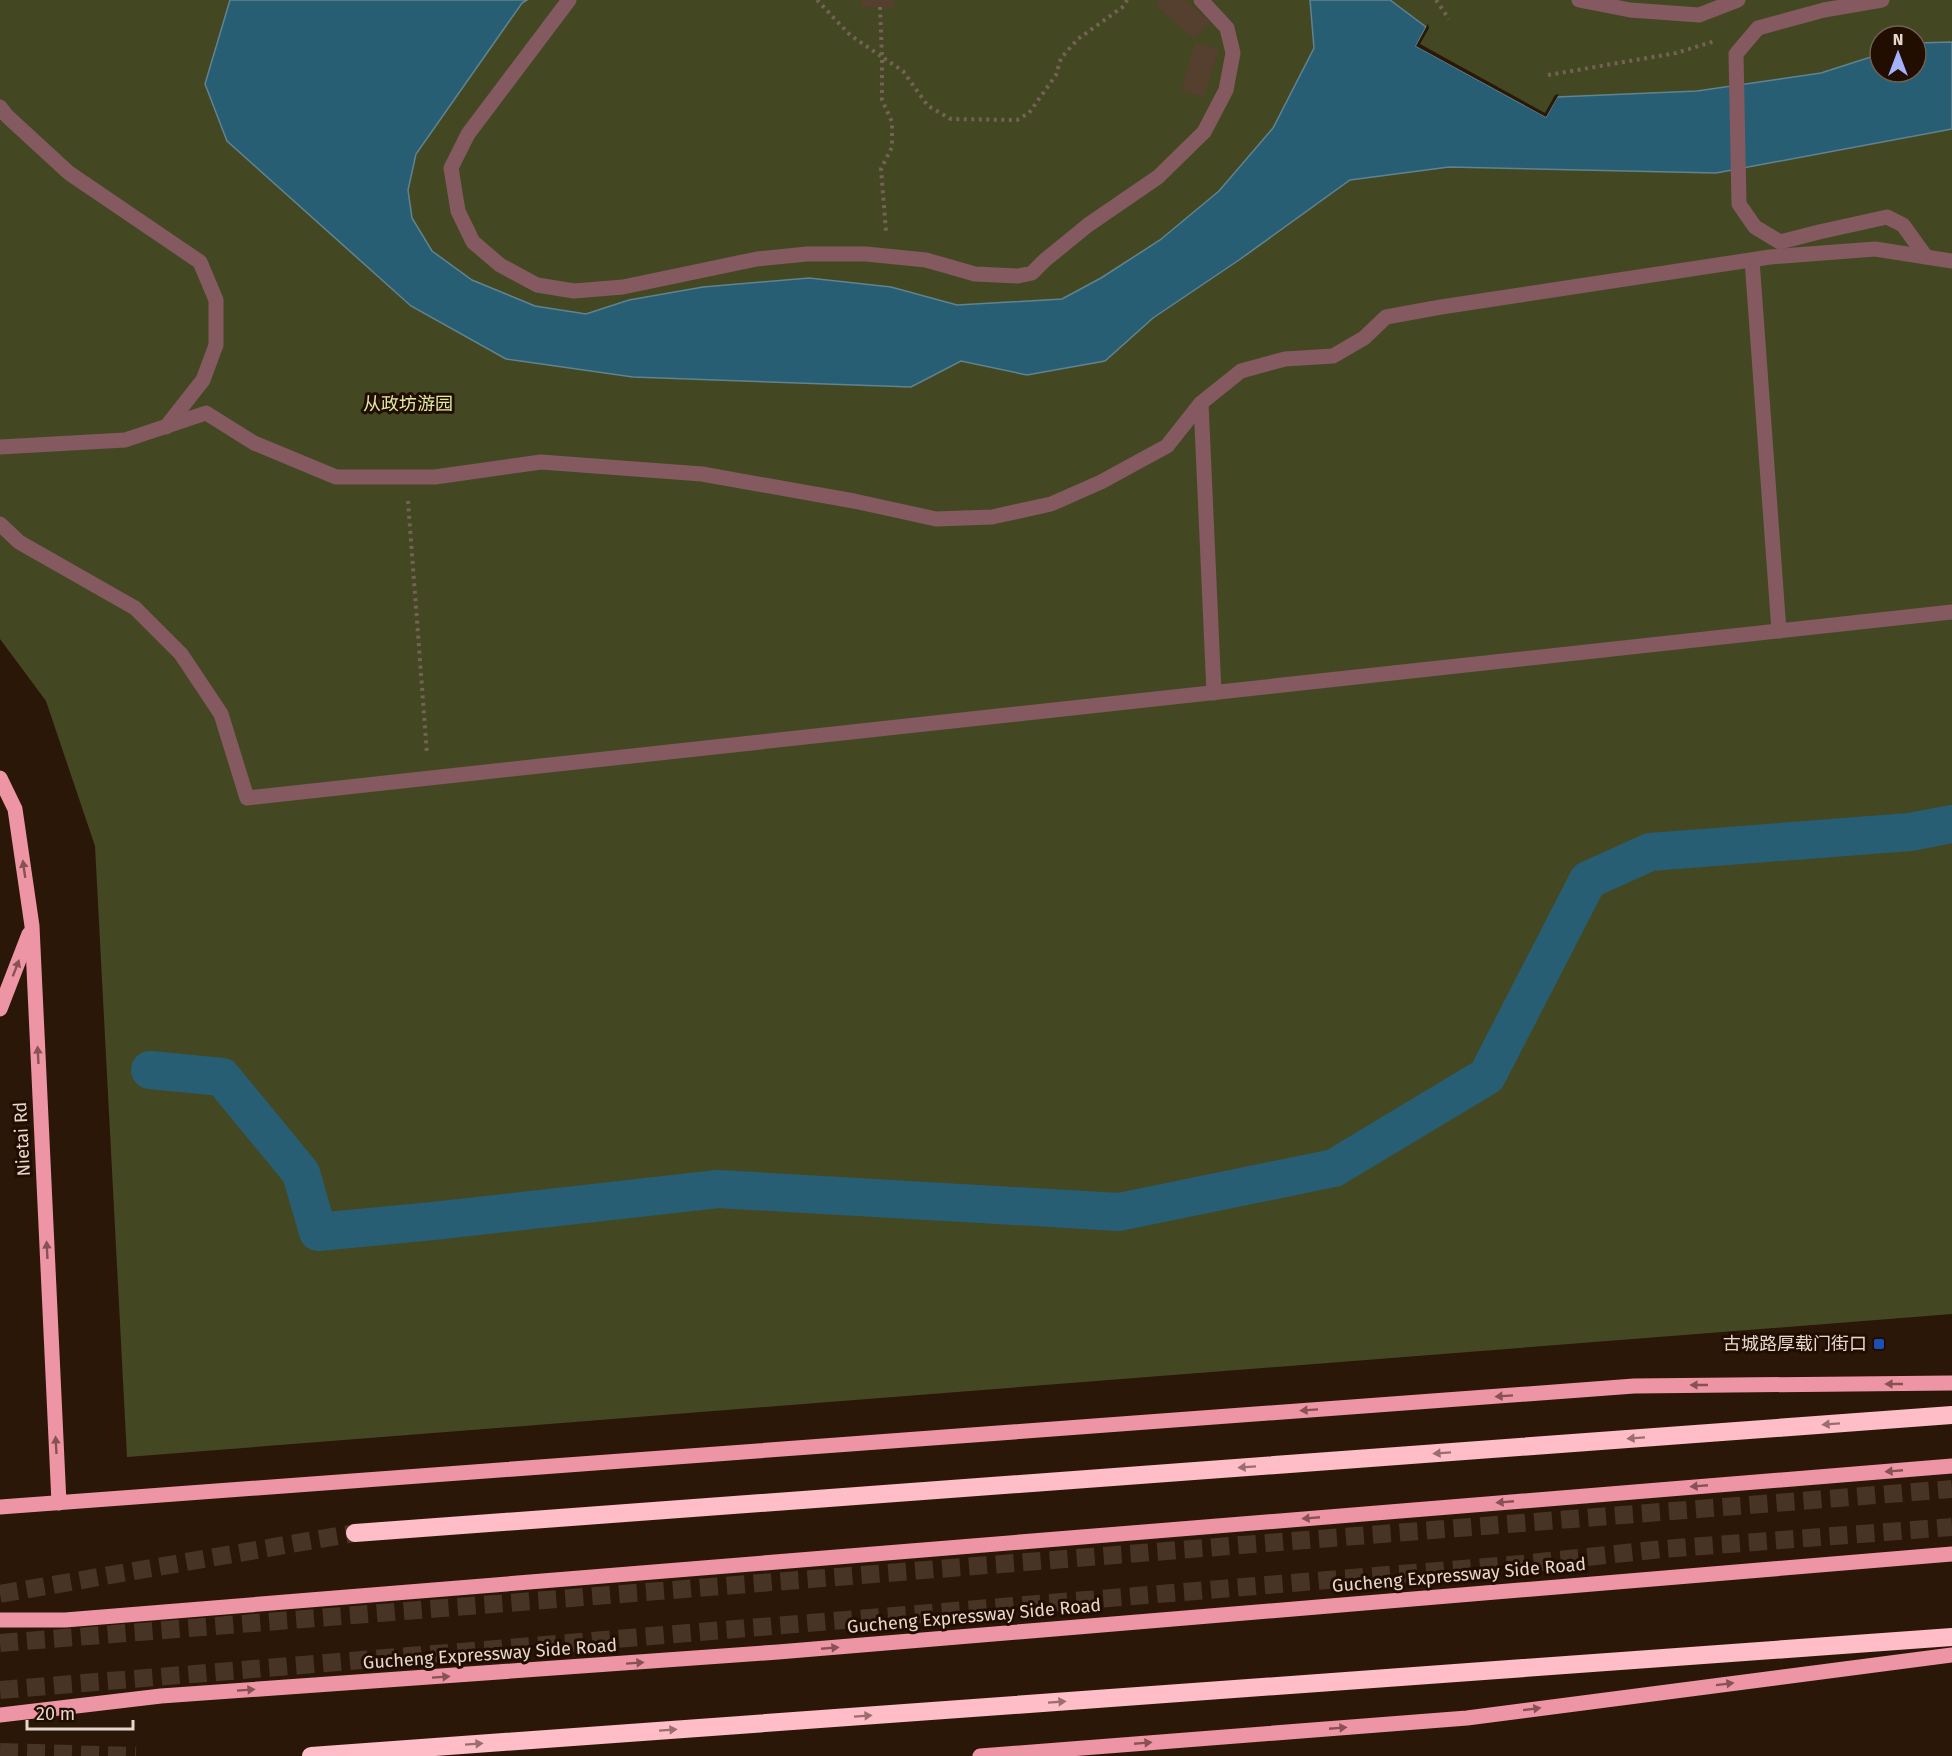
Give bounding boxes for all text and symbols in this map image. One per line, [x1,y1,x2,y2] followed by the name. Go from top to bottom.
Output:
[1868,24,1928,84] north arrow
[1893,30,1903,49] text: N
[363,393,453,415] park label: 从政坊游园
[19,859,28,878] one-way arrow
[12,959,21,977] one-way arrow
[33,1046,42,1065] one-way arrow
[9,1101,35,1177] street label: Nietai Rd
[42,1240,51,1259] one-way arrow
[1723,1333,1867,1355] place label: 古城路厚载门街口
[1872,1337,1886,1351] marker: 古城路厚载门街口
[1884,1379,1903,1389] one-way arrow
[1689,1381,1708,1390] one-way arrow
[1494,1391,1513,1400] one-way arrow
[1300,1405,1319,1415] one-way arrow
[1821,1419,1840,1429] one-way arrow
[1627,1434,1646,1443] one-way arrow
[51,1435,60,1454] one-way arrow
[1432,1448,1451,1458] one-way arrow
[1238,1462,1257,1472] one-way arrow
[1884,1466,1903,1475] one-way arrow
[1690,1482,1709,1491] one-way arrow
[1495,1497,1514,1507] one-way arrow
[1301,1513,1320,1523] one-way arrow
[1331,1553,1587,1597] street label: Gucheng Expressway Side Road
[846,1594,1102,1638] street label: Gucheng Expressway Side Road
[362,1634,618,1674] street label: Gucheng Expressway Side Road
[820,1643,839,1653] one-way arrow
[626,1658,645,1668] one-way arrow
[431,1672,450,1682] one-way arrow
[1716,1680,1735,1689] one-way arrow
[237,1685,256,1695] one-way arrow
[27,1693,134,1731] scale bar
[1048,1697,1067,1706] one-way arrow
[36,1703,75,1725] text: 20 m
[1522,1705,1541,1714] one-way arrow
[853,1711,872,1721] one-way arrow
[1328,1723,1347,1733] one-way arrow
[659,1725,678,1735] one-way arrow
[1134,1738,1153,1748] one-way arrow
[464,1739,483,1749] one-way arrow

